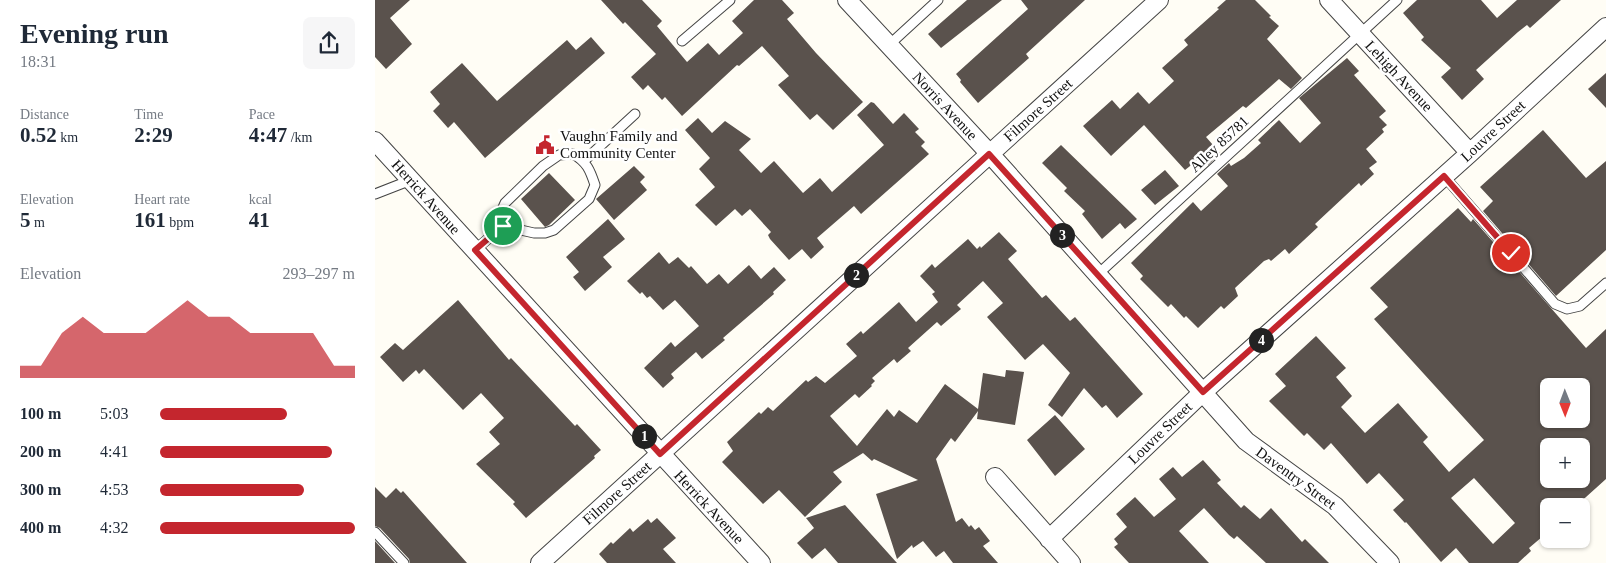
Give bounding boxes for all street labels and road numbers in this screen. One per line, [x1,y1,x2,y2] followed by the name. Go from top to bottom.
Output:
[1362,37,1436,115] street label: Lehigh Avenue
[910,69,981,143] street label: Norris Avenue
[1001,75,1076,145] street label: Filmore Street
[1458,97,1529,165] street label: Louvre Street
[1186,113,1252,175] street label: Alley 85781
[389,157,464,238] street label: Herrick Avenue
[1125,398,1196,467] street label: Louvre Street
[1253,444,1340,513] street label: Daventry Street
[580,458,655,528] street label: Filmore Street
[671,467,747,547] street label: Herrick Avenue

